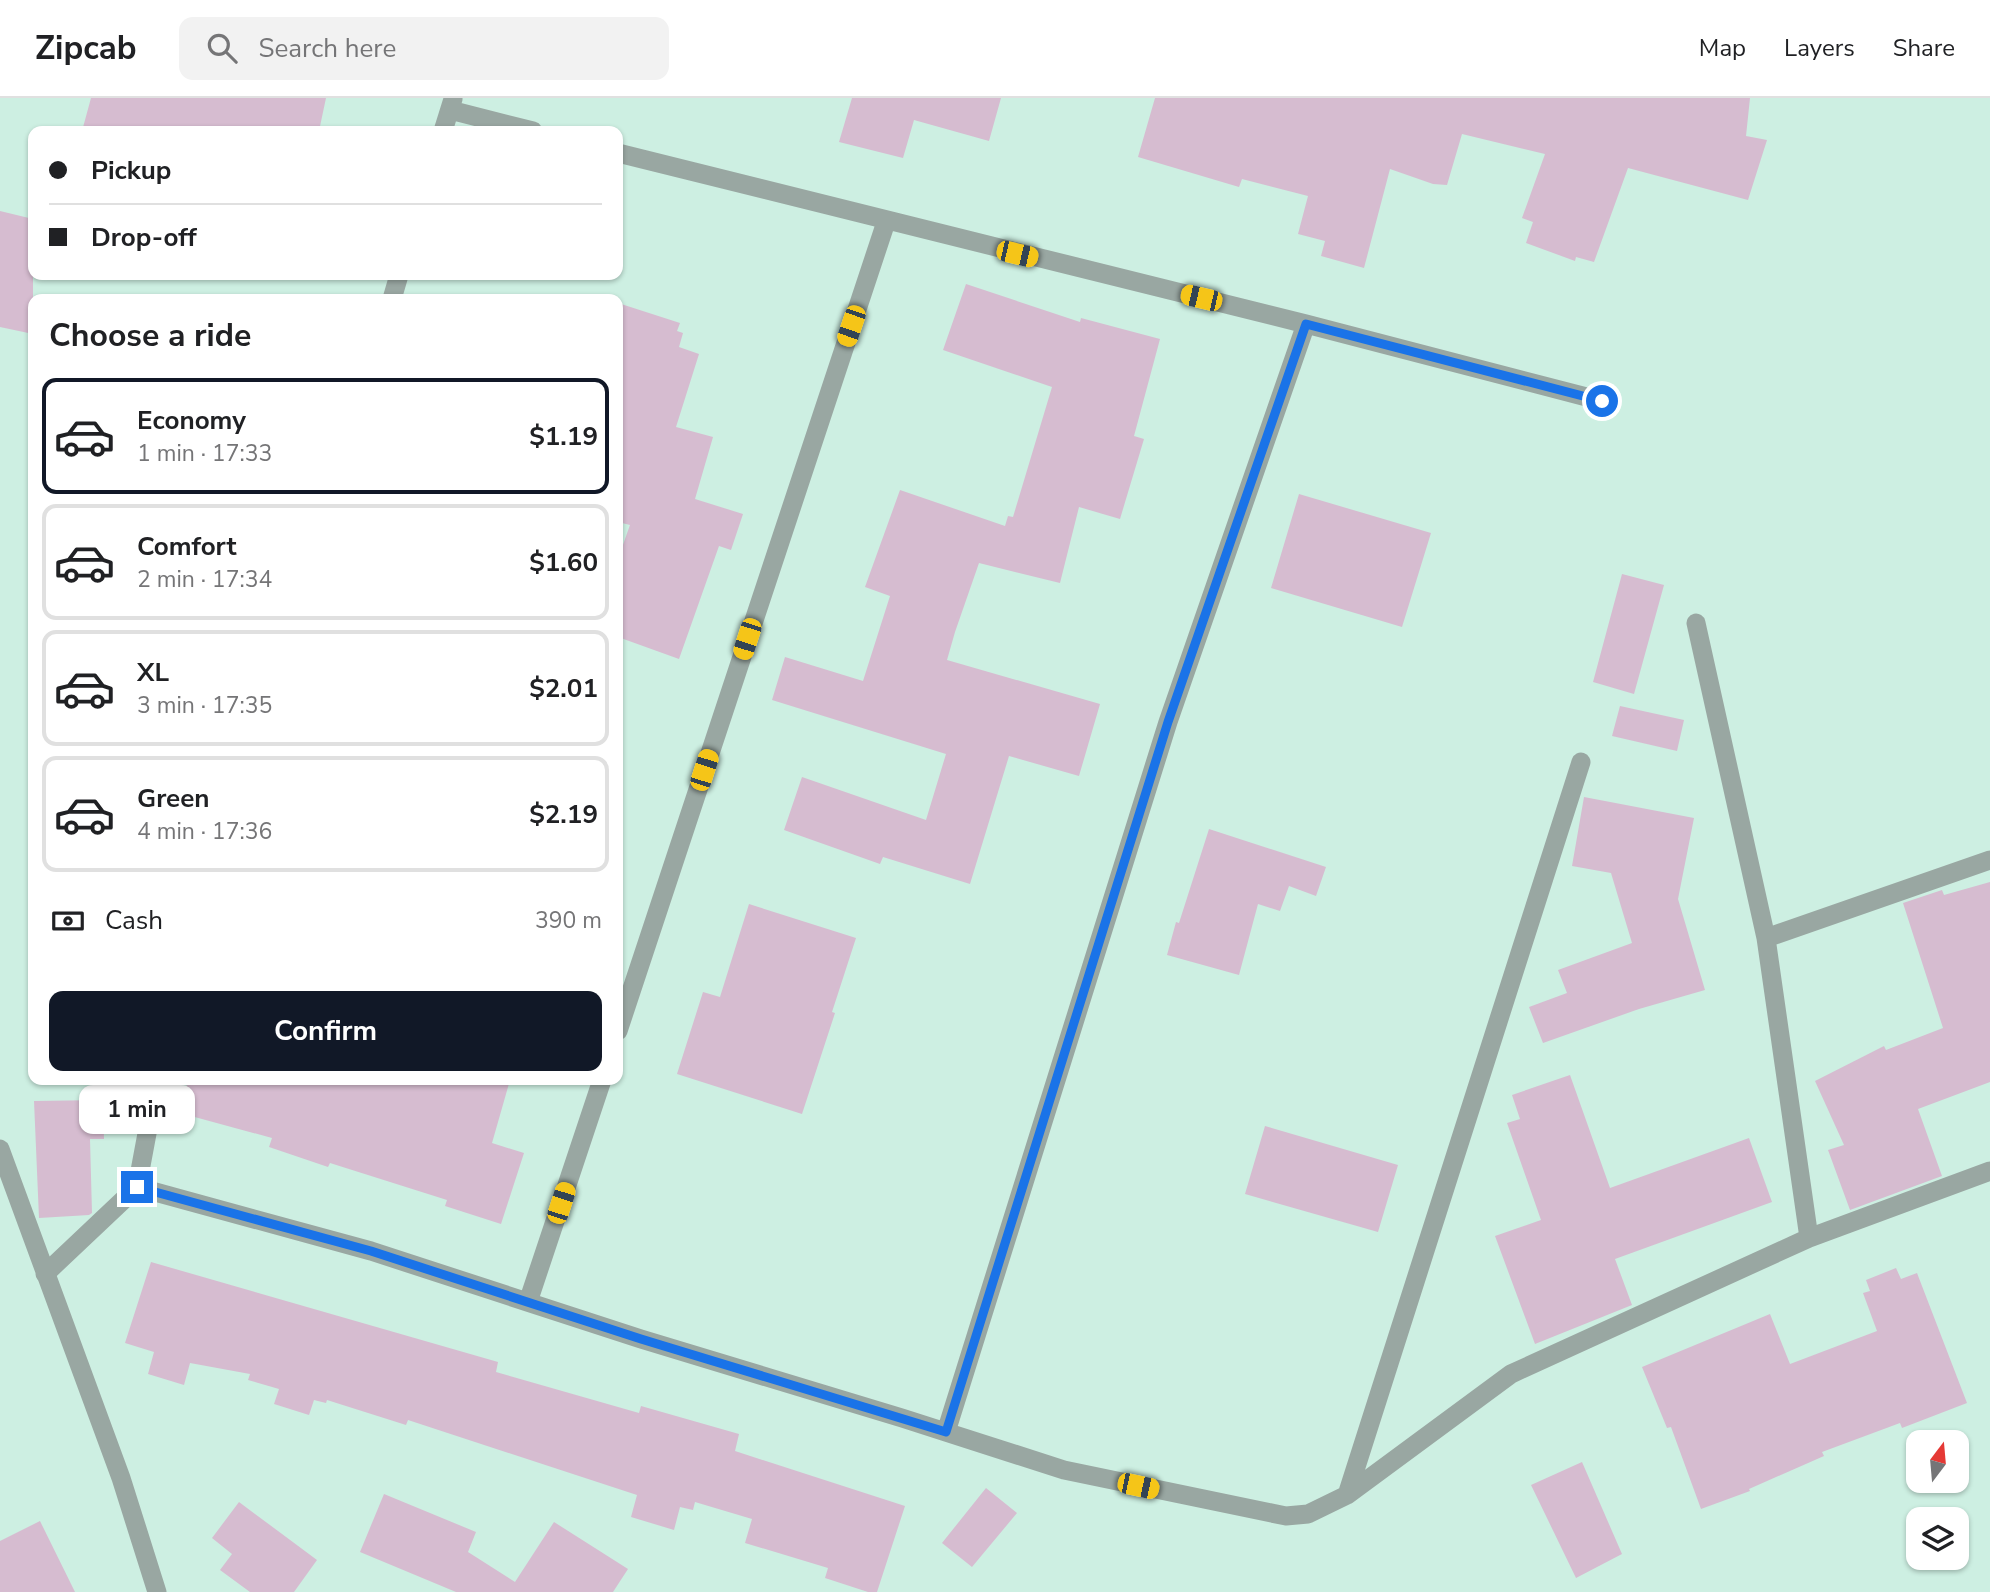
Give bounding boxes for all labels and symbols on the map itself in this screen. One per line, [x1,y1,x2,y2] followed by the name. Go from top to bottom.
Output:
[995,239,1040,269] car
[1179,283,1224,313] car
[835,303,868,349] car
[1586,385,1618,417] route start
[731,616,764,662] car
[688,747,721,793] car
[79,1086,195,1134] callout: 1 min
[121,1171,153,1203] route end
[545,1180,578,1226] car
[1906,1430,1969,1493] north arrow
[1116,1471,1161,1501] car

